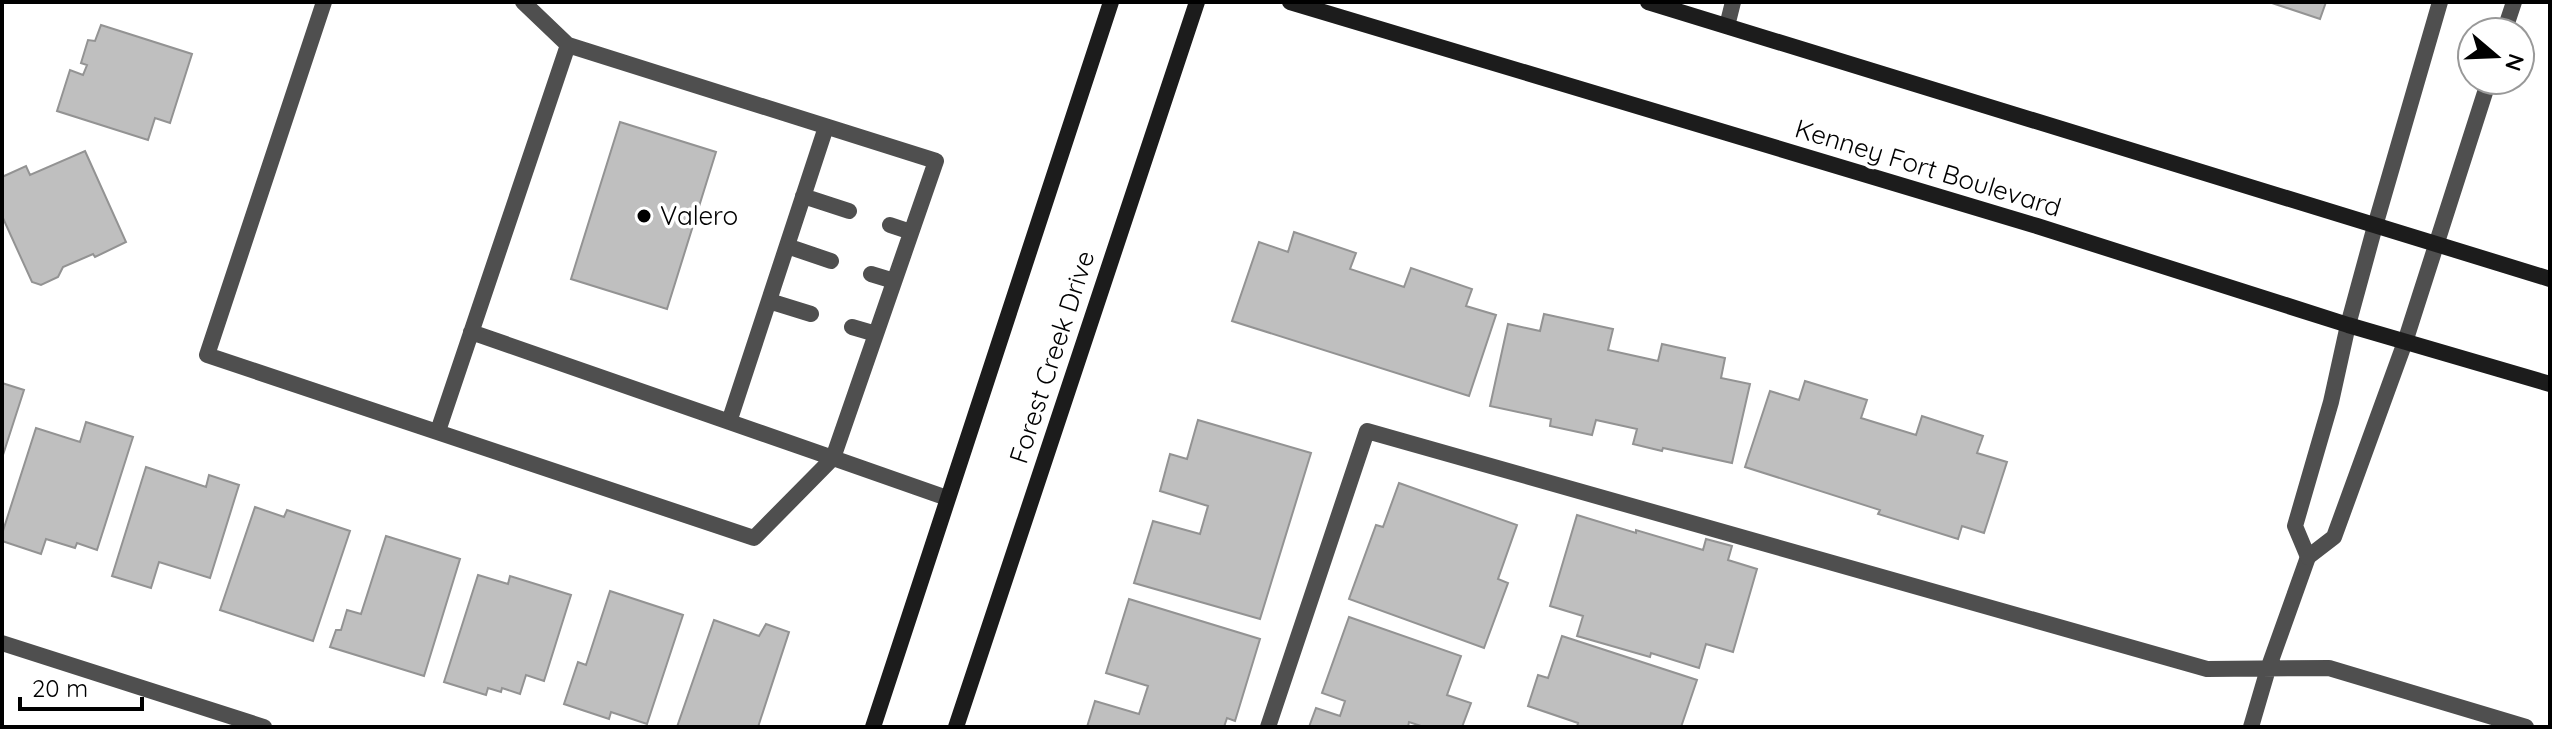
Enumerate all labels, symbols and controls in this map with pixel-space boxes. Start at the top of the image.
north arrow [2456,16,2536,96]
text: N [2499,50,2531,75]
street label: Kenney Fort Boulevard [1791,111,2065,224]
place label: Valero [660,199,738,232]
marker: Valero [635,207,653,225]
street label: Forest Creek Drive [1002,246,1101,467]
scale bar [20,661,142,711]
text: 20 m [32,673,88,703]

